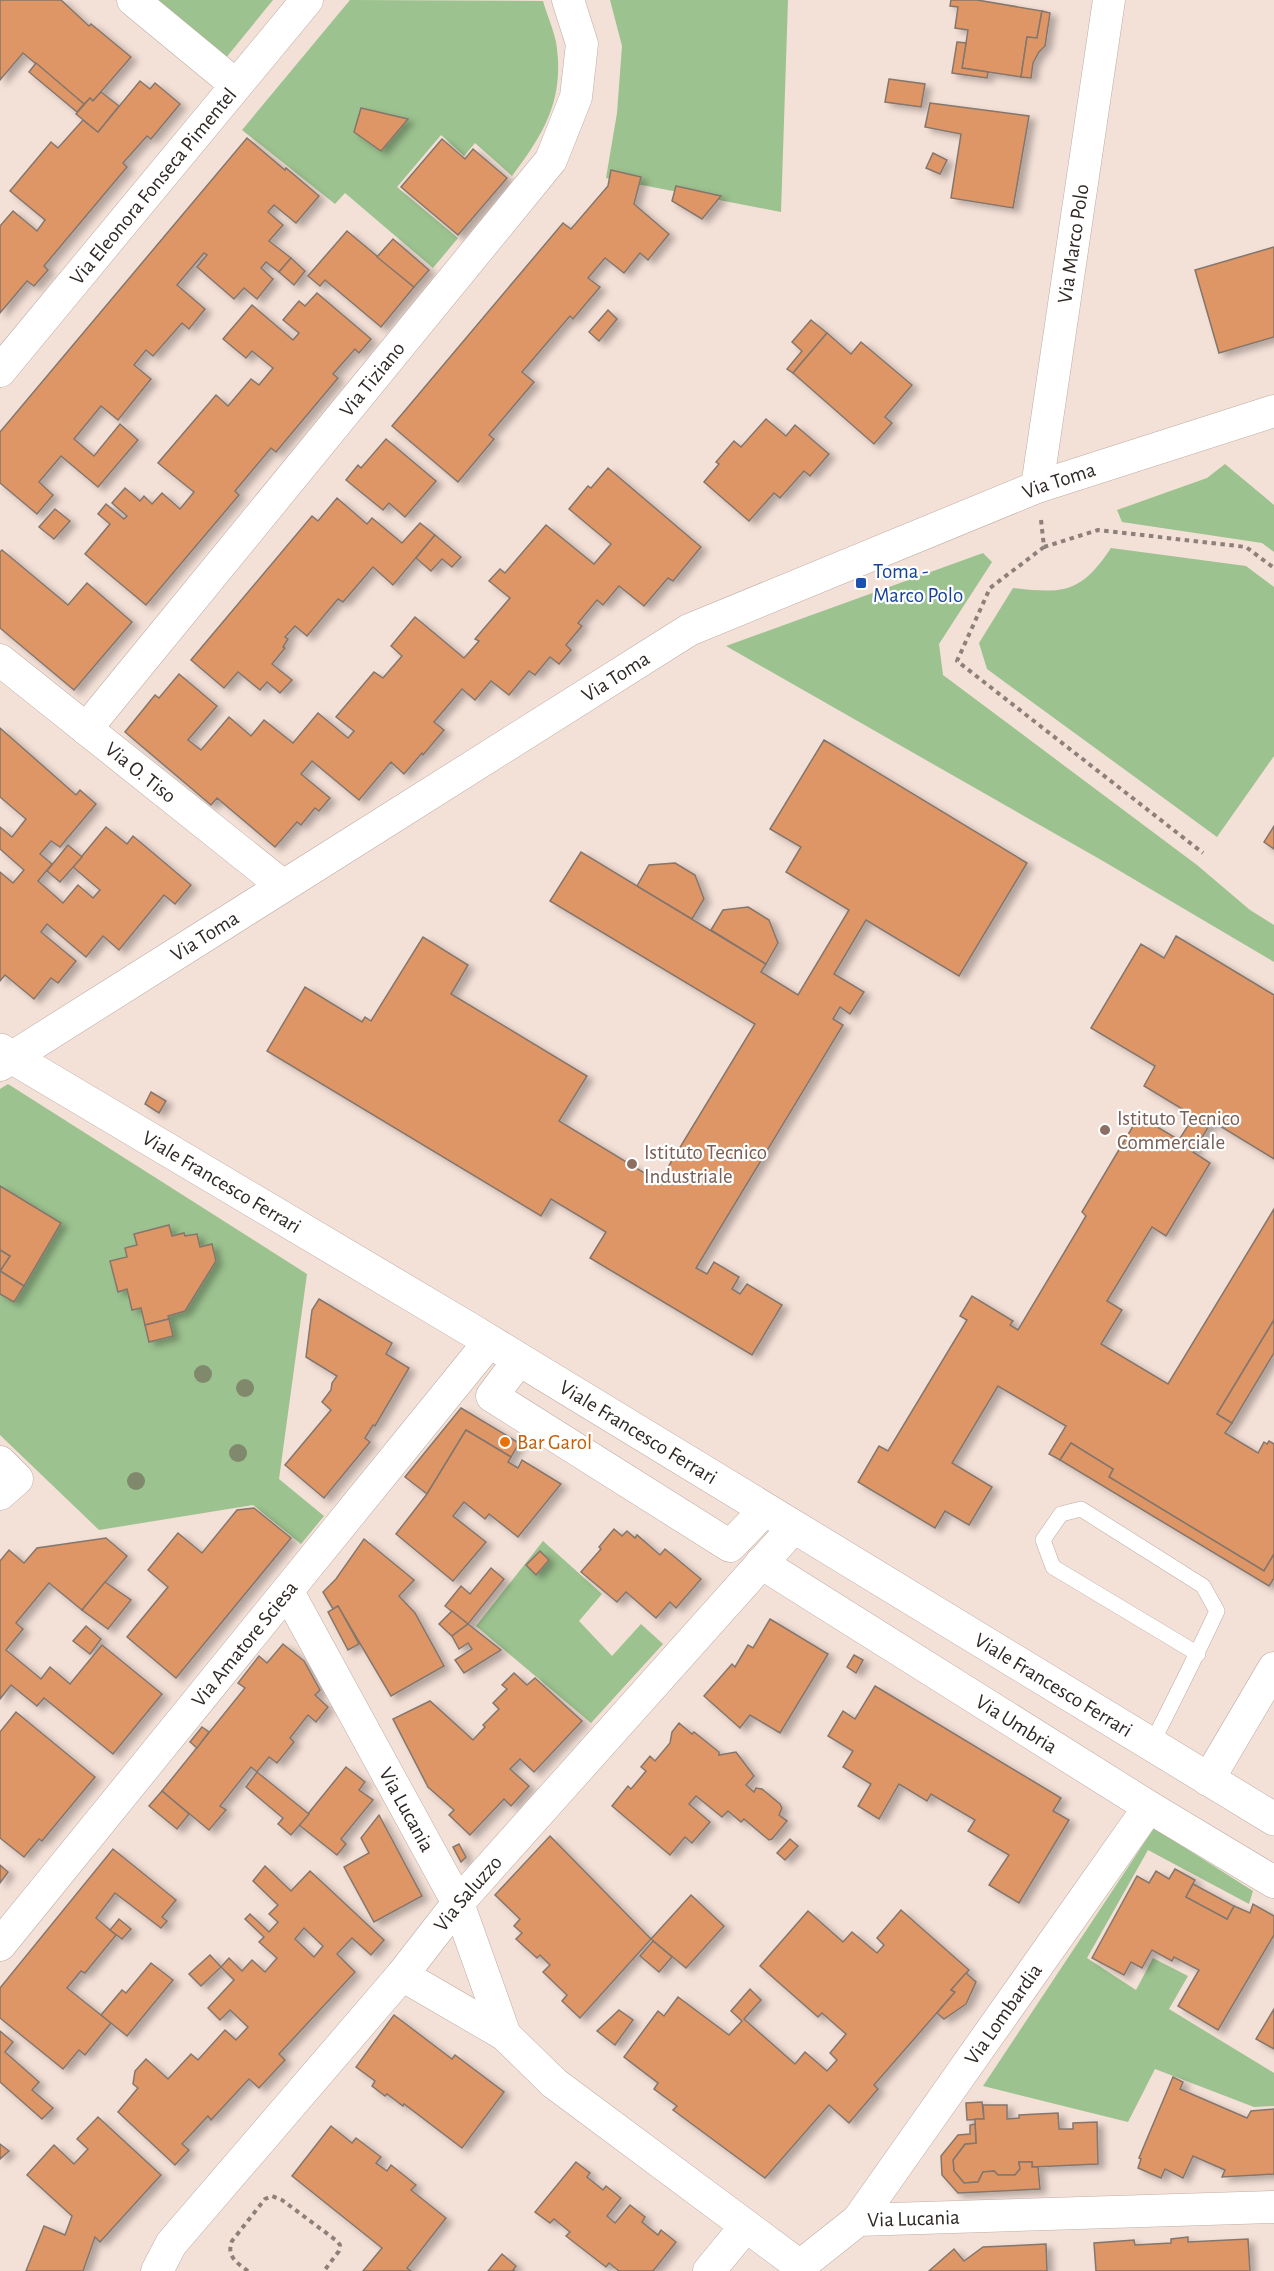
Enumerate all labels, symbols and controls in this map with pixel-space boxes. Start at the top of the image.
street label: Via Eleonora Fonseca Pimentel [66,84,241,289]
street label: Via Marco Polo [1054,183,1093,305]
street label: Via Tiziano [336,338,409,421]
street label: Via Toma [1019,459,1099,503]
place label: Toma - Marco Polo [873,561,963,606]
marker: Toma - Marco Polo [854,576,868,590]
street label: Via Toma [578,648,654,706]
street label: Via O. Tiso [101,738,180,807]
street label: Via Toma [167,907,243,965]
place label: Istituto Tecnico Commerciale [1117,1108,1240,1153]
marker: Istituto Tecnico Commerciale [1098,1123,1112,1137]
street label: Viale Francesco Ferrari [139,1127,304,1237]
place label: Istituto Tecnico Industriale [644,1142,767,1187]
marker: Istituto Tecnico Industriale [625,1157,639,1171]
street label: Viale Francesco Ferrari [556,1376,721,1488]
place label: Bar Garol [517,1432,592,1453]
marker: Bar Garol [498,1435,512,1449]
street label: Via Amatore Sciesa [188,1577,302,1711]
street label: Viale Francesco Ferrari [971,1629,1136,1741]
street label: Via Umbria [972,1691,1061,1758]
street label: Via Lucania [375,1764,438,1856]
street label: Via Saluzzo [430,1852,506,1935]
street label: Via Lombardia [961,1960,1046,2069]
street label: Via Lucania [867,2207,960,2231]

